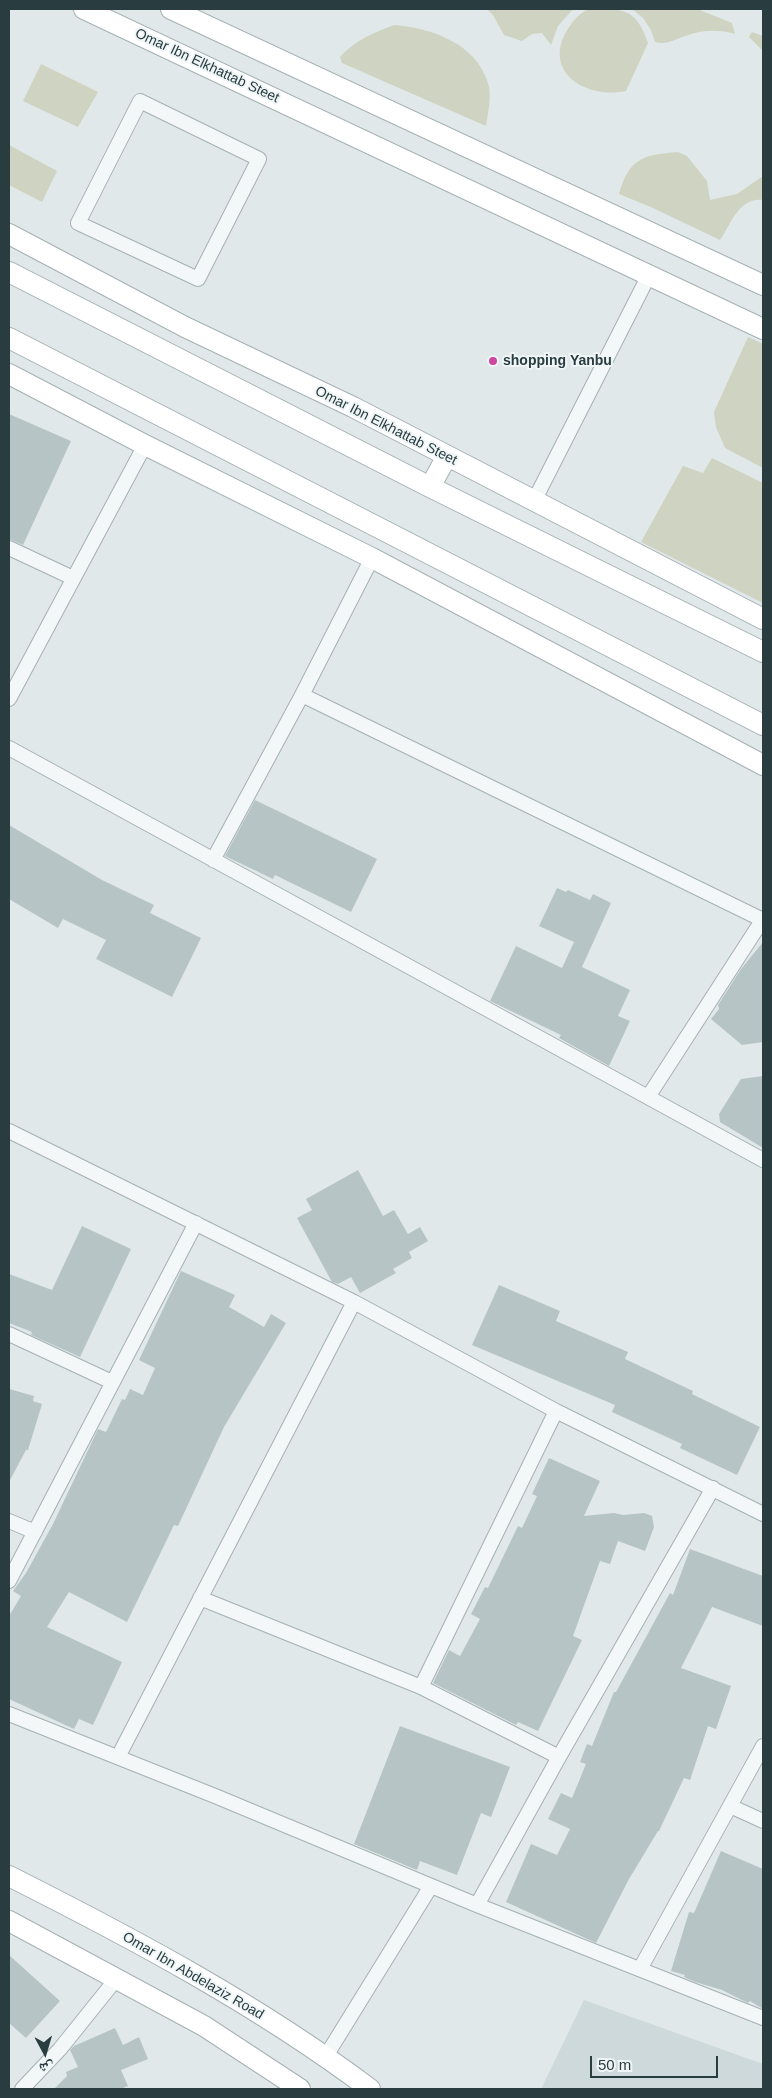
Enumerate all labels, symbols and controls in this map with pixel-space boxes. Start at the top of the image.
street label: Omar Ibn Elkhattab Steet [132,25,282,107]
place label: shopping Yanbu [503,353,612,369]
marker: shopping Yanbu [487,355,499,367]
street label: Omar Ibn Elkhattab Steet [312,383,460,469]
street label: Omar Ibn Abdelaziz Road [119,1929,267,2023]
north arrow [20,2028,70,2078]
scale bar [592,2046,720,2078]
text: 50 m [598,2056,631,2073]
text: ش [38,2059,55,2077]

